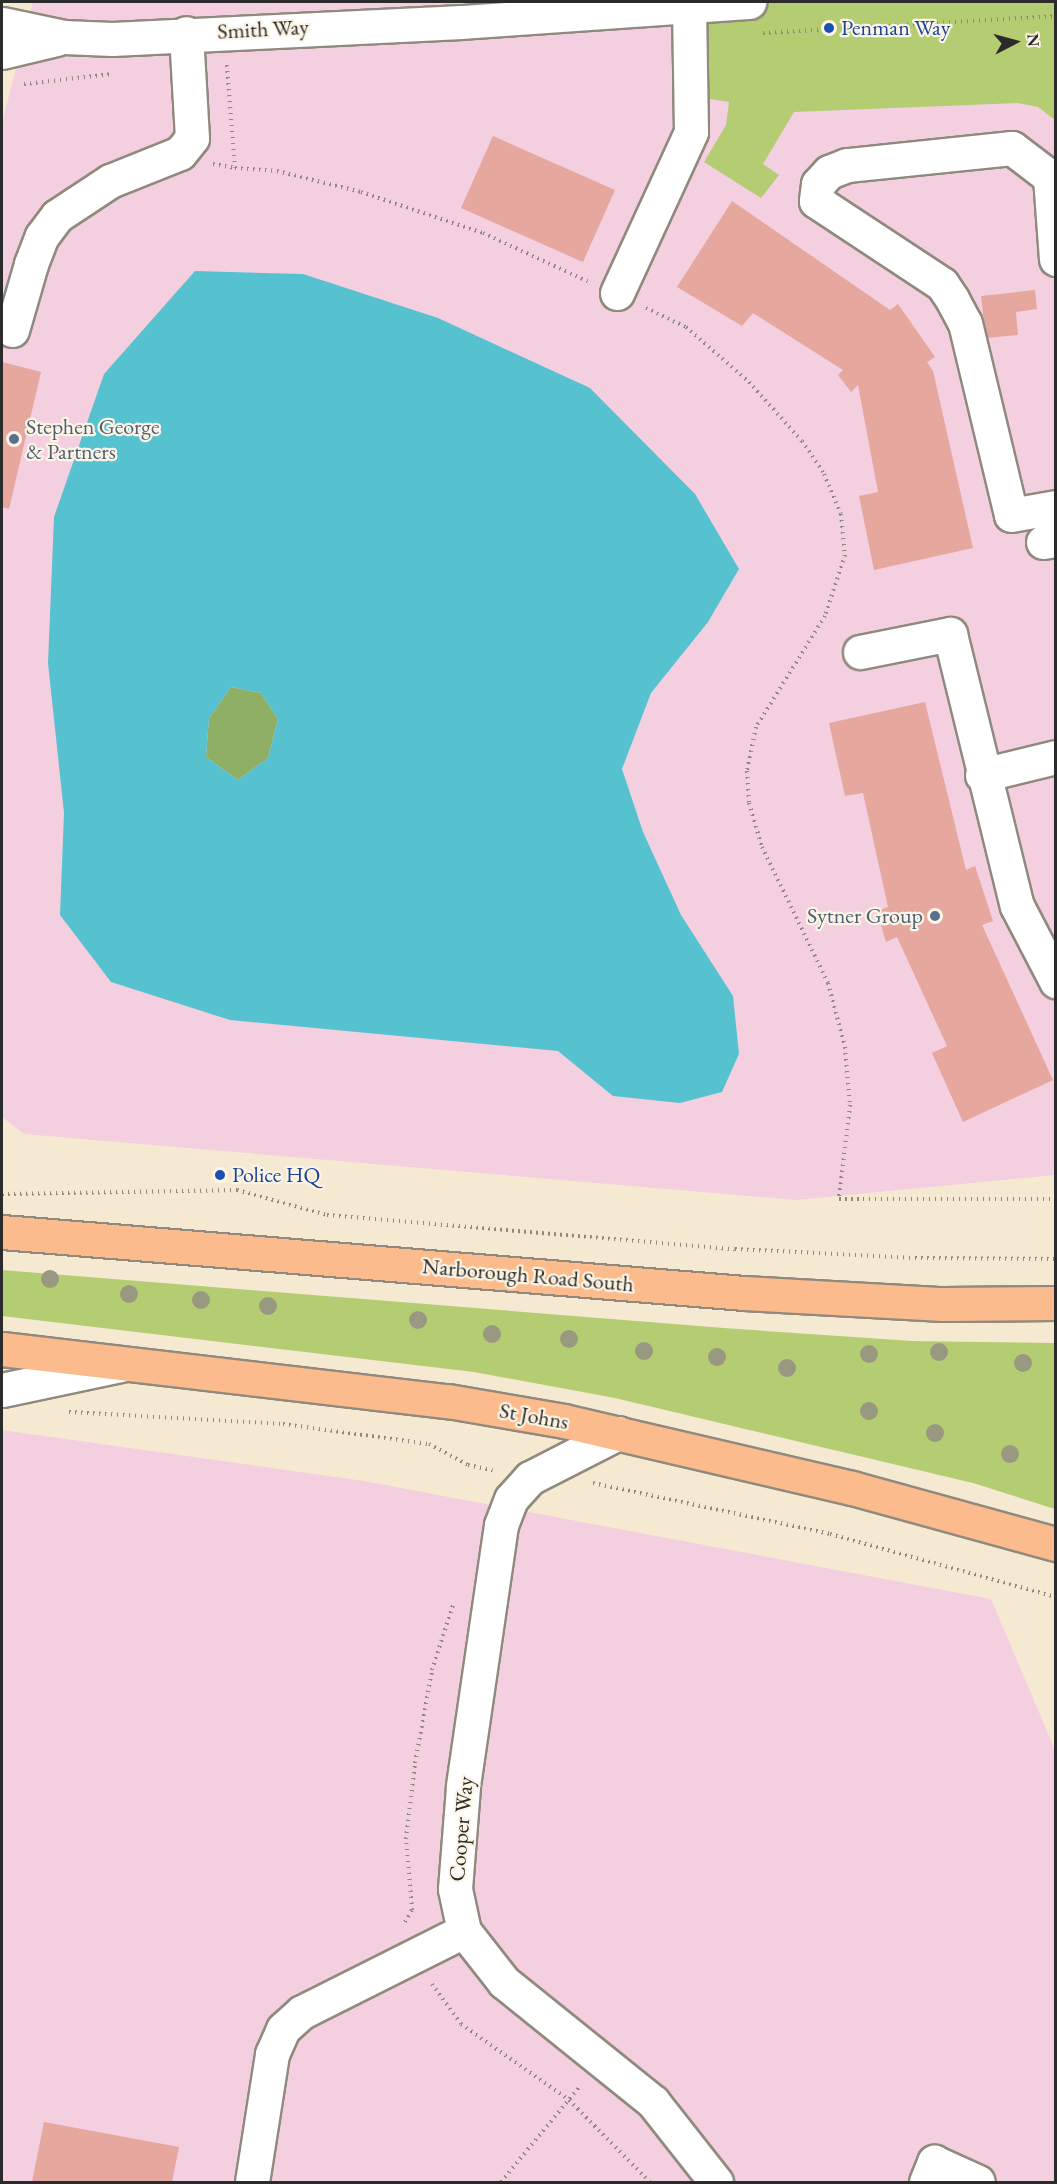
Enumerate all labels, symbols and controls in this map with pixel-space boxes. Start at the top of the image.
north arrow [985,12,1045,72]
street label: Smith Way [217,13,309,45]
place label: Penman Way [841,15,950,41]
marker: Penman Way [822,21,836,35]
text: N [1022,33,1045,48]
place label: Stephen George & Partners [26,413,160,464]
marker: Stephen George & Partners [7,432,21,446]
place label: Sytner Group [807,903,923,929]
marker: Sytner Group [928,909,942,923]
place label: Police HQ [232,1162,320,1188]
marker: Police HQ [213,1168,227,1182]
street label: Narborough Road South [421,1253,635,1297]
street label: St Johns [497,1397,571,1435]
street label: Cooper Way [443,1775,479,1883]

